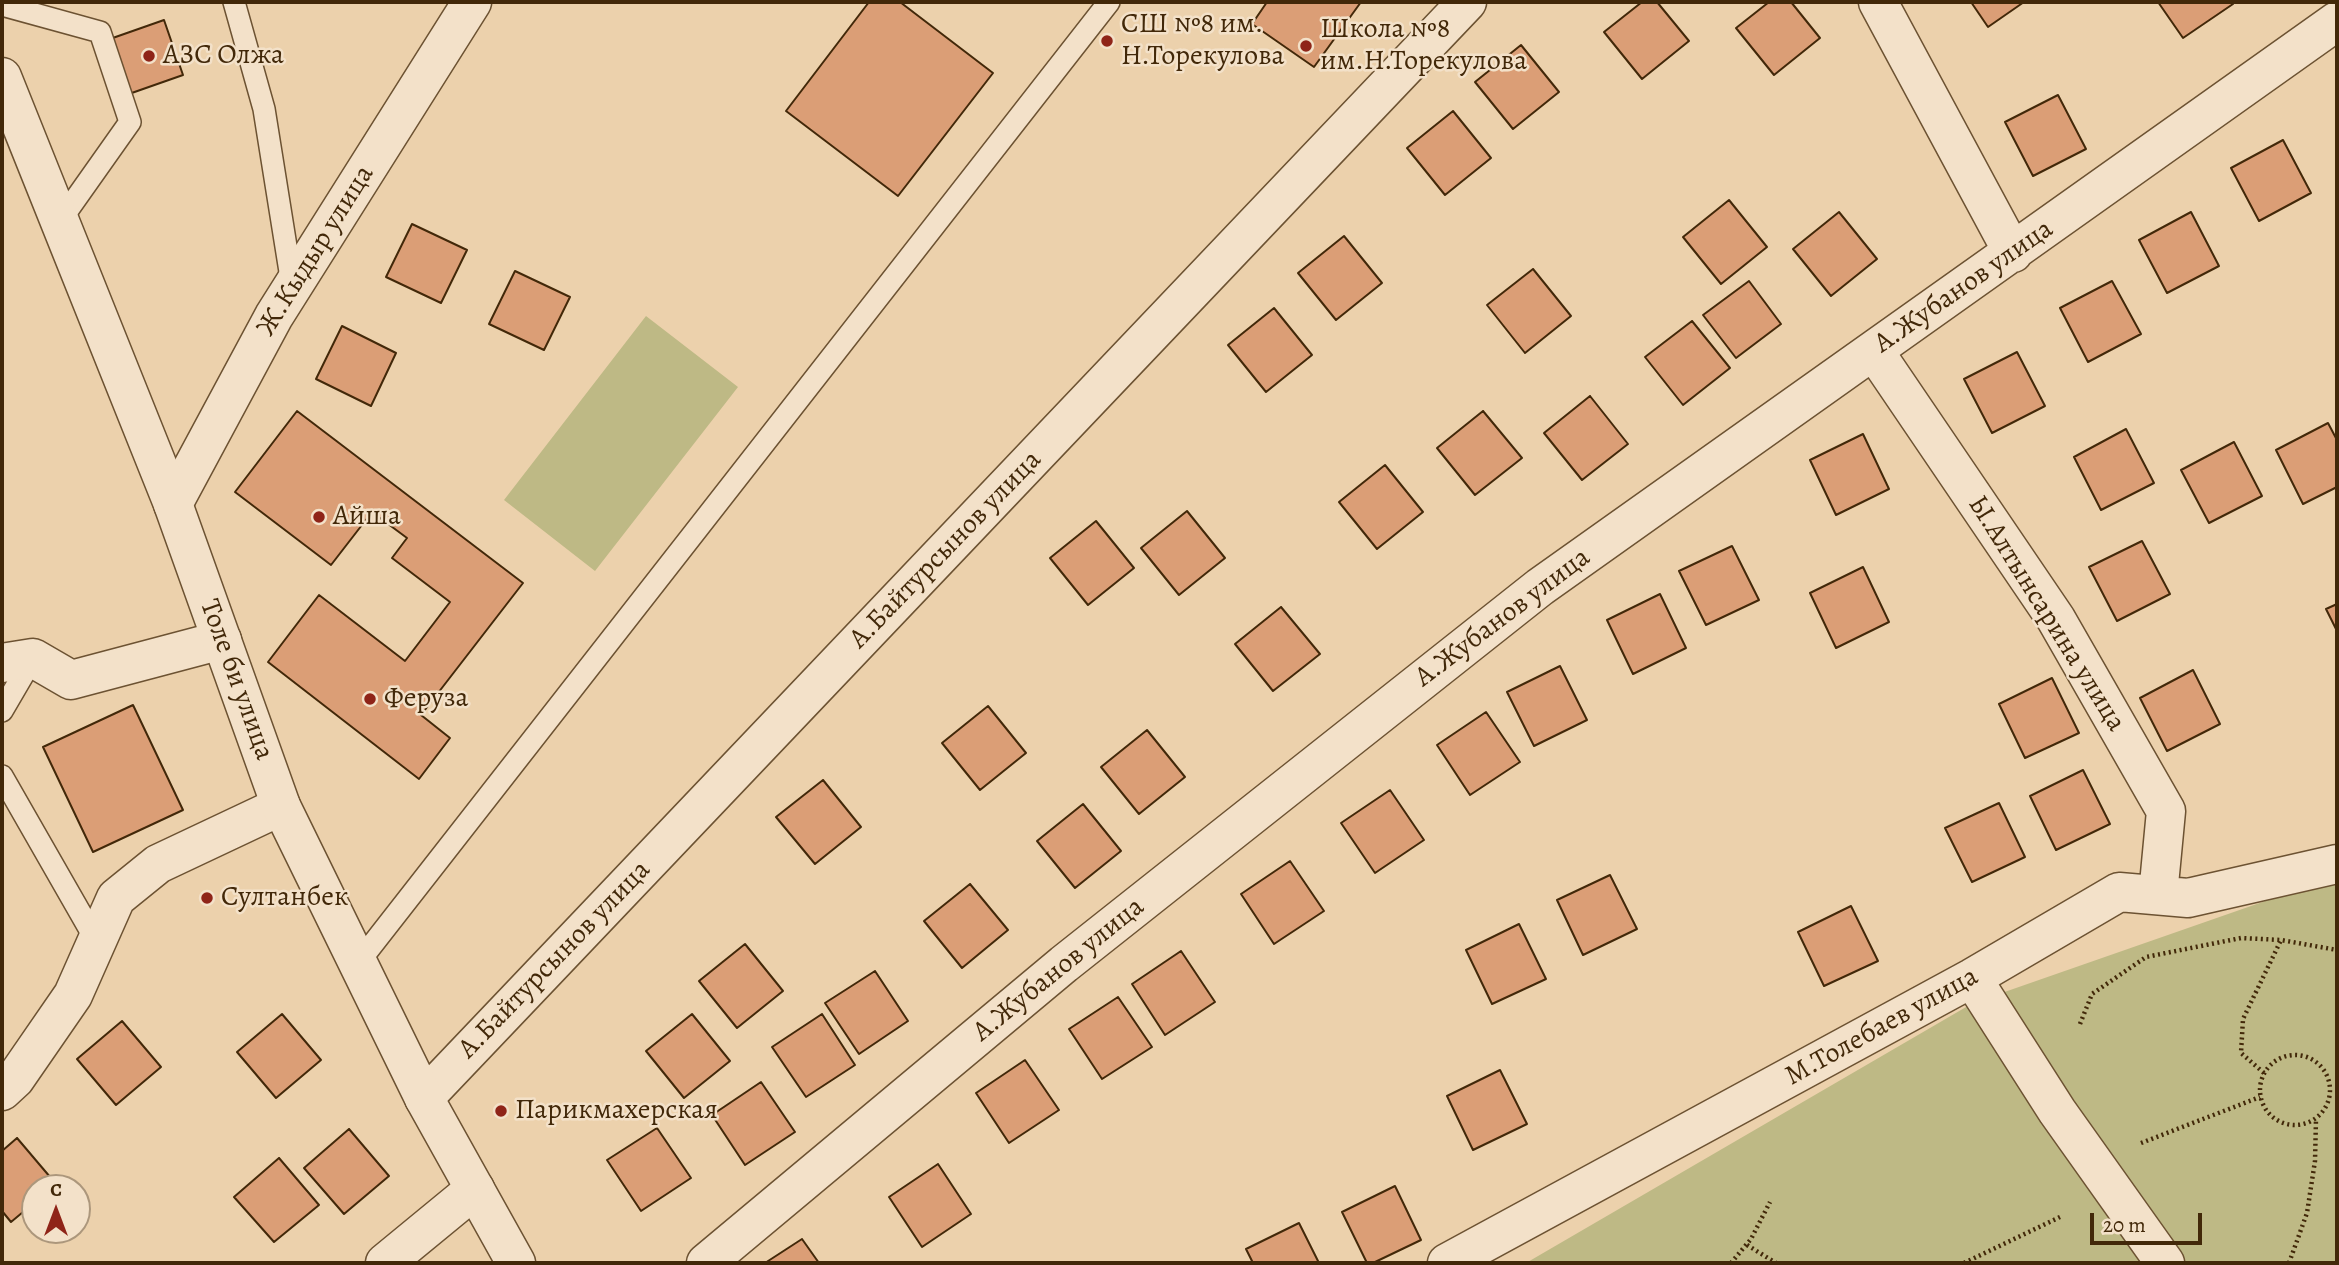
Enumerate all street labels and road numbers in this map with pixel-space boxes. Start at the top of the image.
street label: Ж.Кыдыр улица [250,159,382,343]
street label: А.Жубанов улица [1868,213,2060,361]
street label: А.Байтурсынов улица [843,444,1049,656]
street label: Ы.Алтынсарина улица [1960,490,2132,738]
street label: А.Жубанов улица [1409,541,1597,695]
street label: Толе би улица [191,595,281,765]
street label: А.Байтурсынов улица [452,854,658,1066]
street label: А.Жубанов улица [967,891,1151,1049]
street label: М.Толебаев улица [1780,960,1984,1094]

